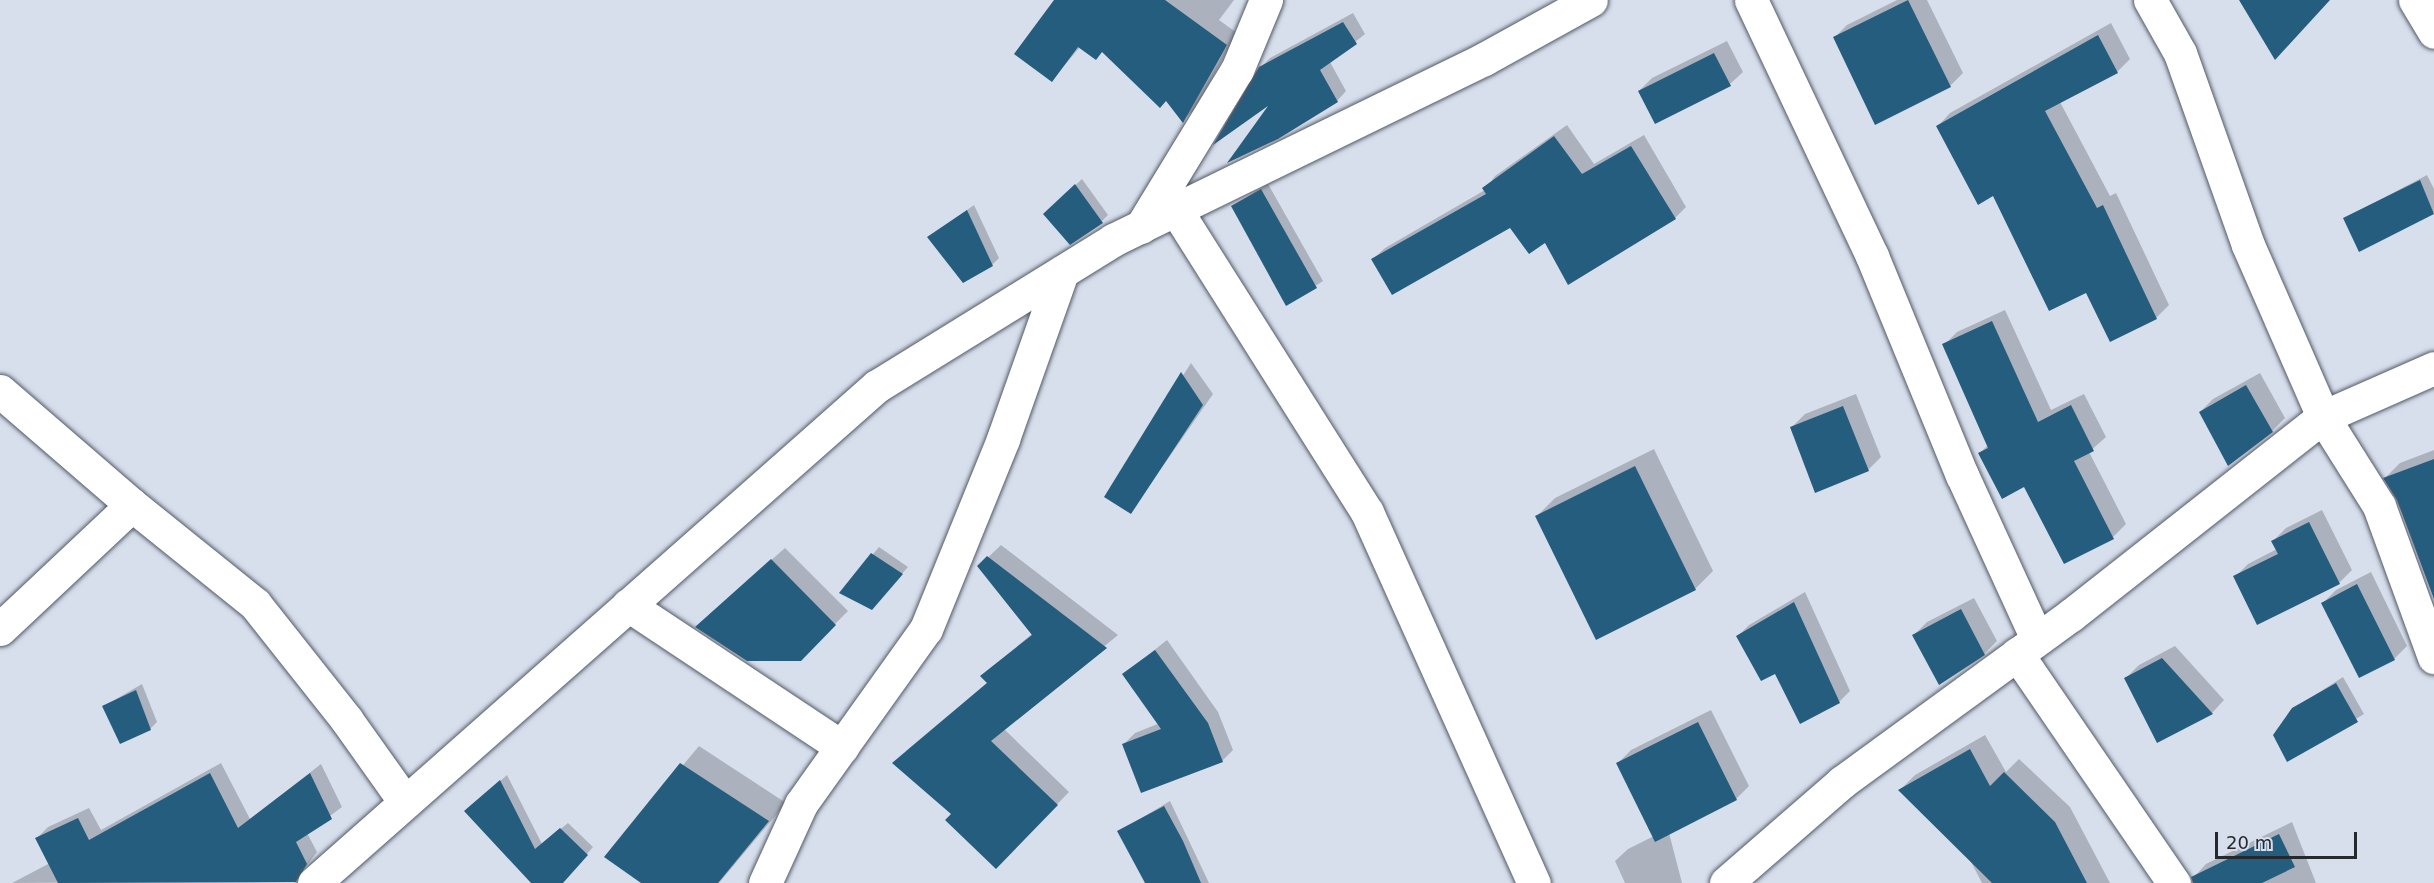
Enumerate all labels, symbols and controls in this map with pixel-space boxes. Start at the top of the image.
scale bar [2218,820,2360,858]
text: 20 m [2226,832,2272,853]

